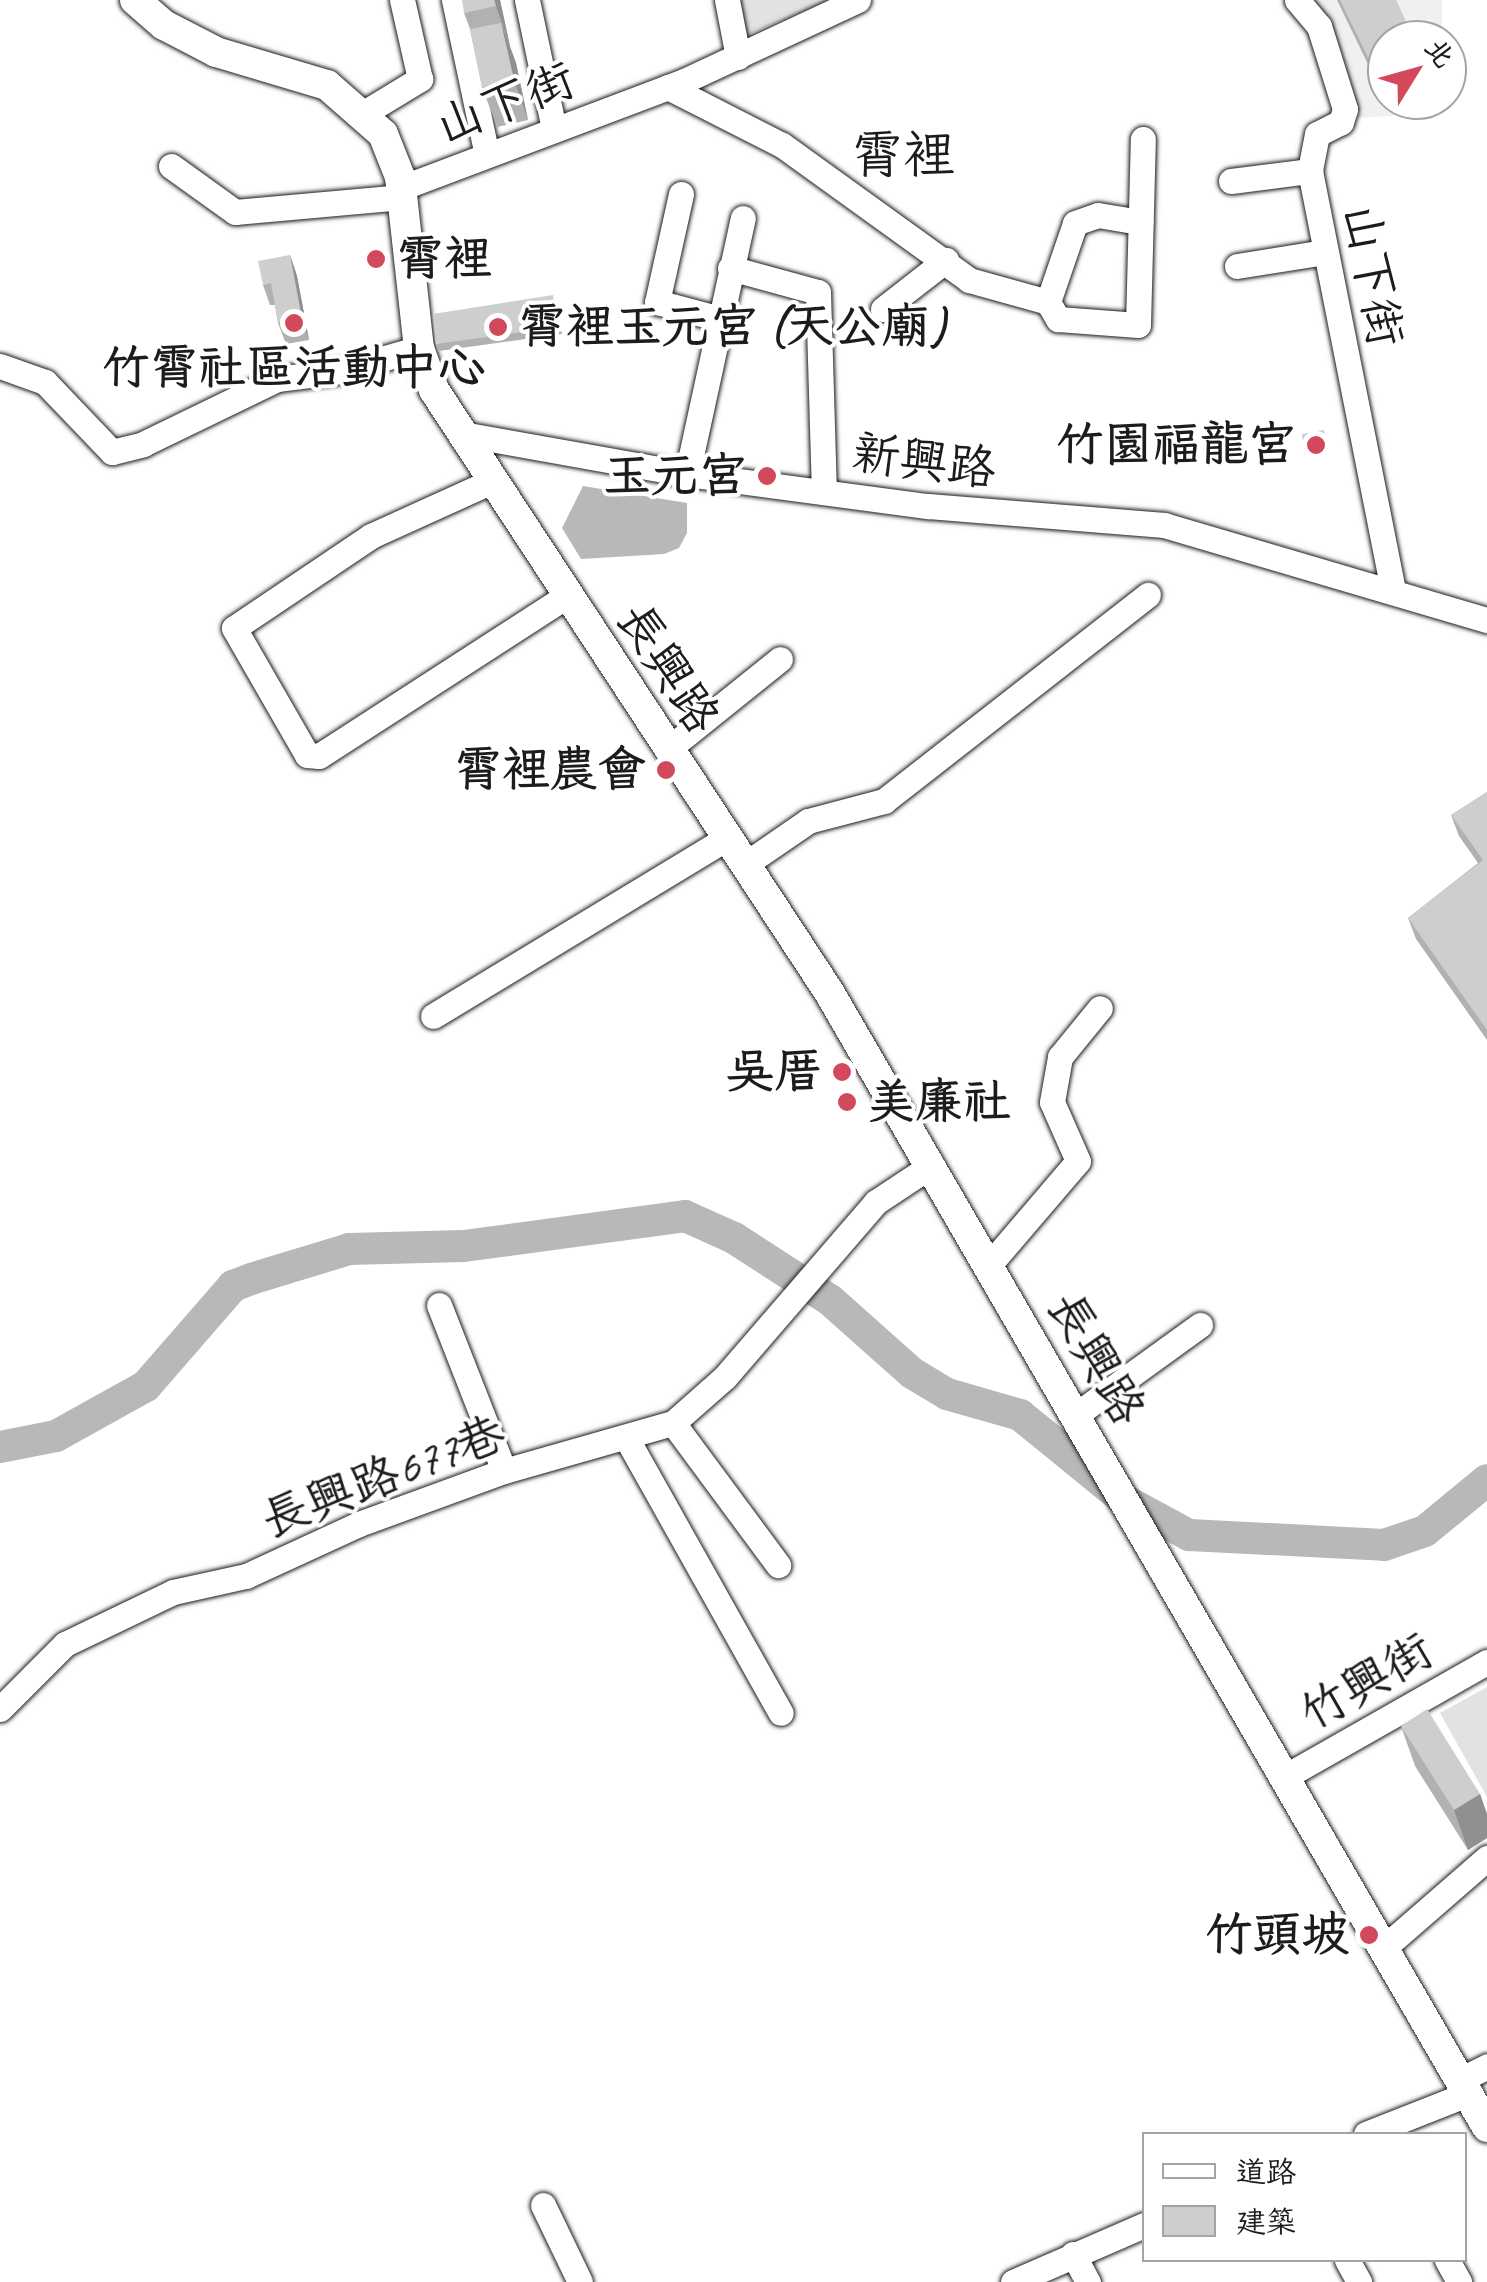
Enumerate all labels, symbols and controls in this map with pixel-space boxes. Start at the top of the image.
north arrow [1367,20,1467,120]
text: 北 [1417,31,1462,75]
street label: 山下街 [427,50,583,156]
district label: 霄裡 [851,125,955,187]
street label: 山下街 [1331,199,1415,351]
place label: 霄裡 [396,230,492,288]
marker: 霄裡 [365,248,387,270]
place label: 霄裡玉元宮 (天公廟) [518,298,945,356]
marker: 竹霄社區活動中心 [283,312,305,334]
marker: 霄裡玉元宮 (天公廟) [487,316,509,338]
place label: 竹霄社區活動中心 [102,339,486,397]
place label: 竹園福龍宮 [1056,416,1296,474]
street label: 新興路 [849,424,999,498]
marker: 竹園福龍宮 [1305,434,1327,456]
place label: 玉元宮 [603,447,747,505]
marker: 玉元宮 [756,465,778,487]
street label: 長興路 [605,592,731,744]
place label: 霄裡農會 [454,741,646,799]
marker: 霄裡農會 [655,759,677,781]
place label: 吳厝 [726,1043,822,1101]
marker: 吳厝 [831,1061,853,1083]
place label: 美廉社 [867,1073,1011,1131]
marker: 美廉社 [836,1091,858,1113]
street label: 長興路 [1035,1281,1157,1435]
street label: 長興路677巷 [253,1404,513,1550]
street label: 竹興街 [1289,1621,1443,1743]
place label: 竹頭坡 [1205,1906,1349,1964]
marker: 竹頭坡 [1358,1924,1380,1946]
legend [1142,2132,1467,2262]
text: 道路 [1236,2153,1296,2191]
text: 建築 [1236,2203,1296,2241]

